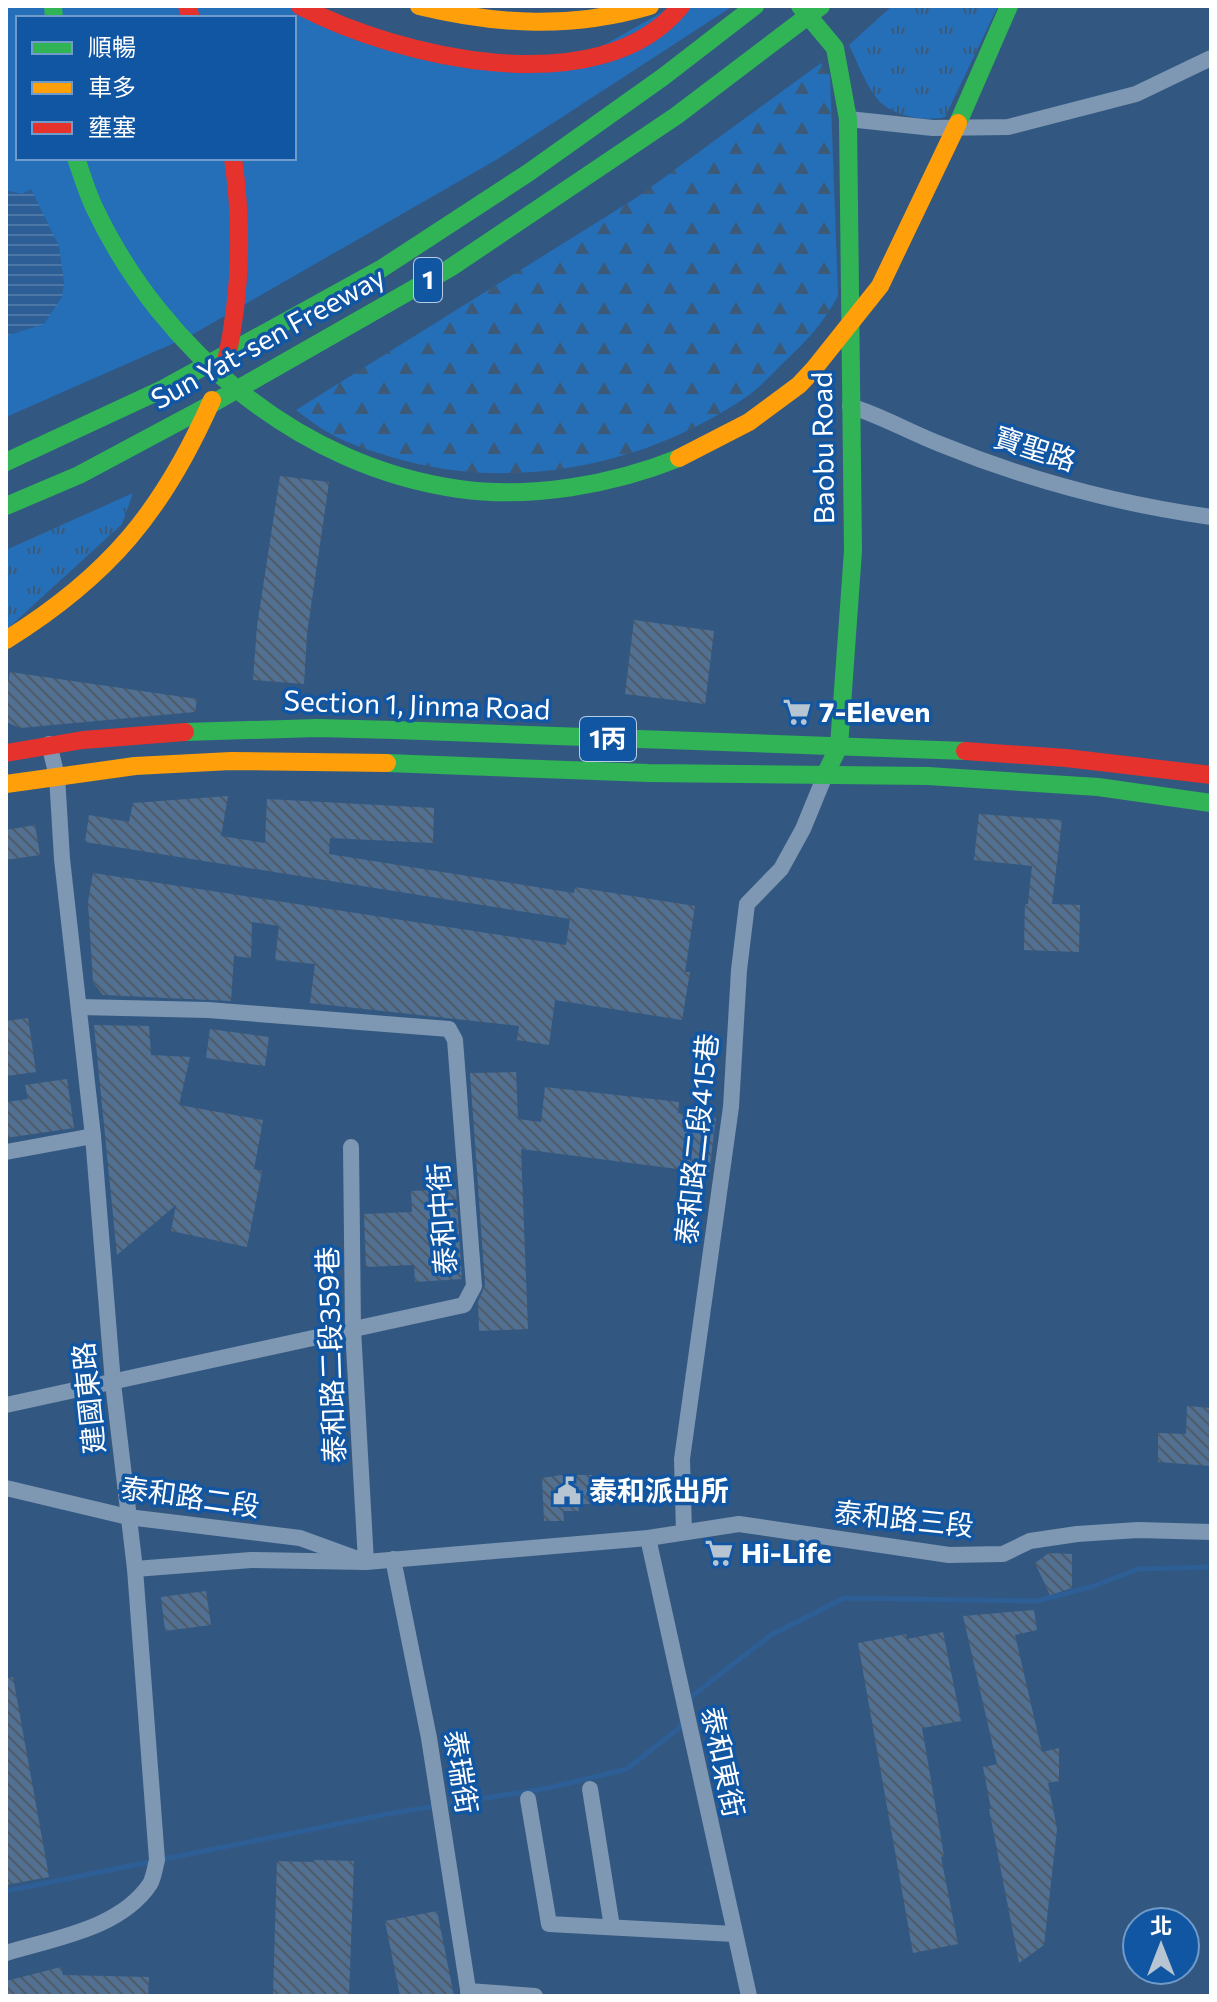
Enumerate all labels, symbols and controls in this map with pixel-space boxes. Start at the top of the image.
legend [16,16,296,160]
text: 順暢 [88,32,136,61]
text: 車多 [88,72,136,101]
text: 壅塞 [88,112,136,141]
road number: 1 [414,258,442,302]
street label: Sun Yat-sen Freeway [145,259,390,416]
street label: Baobu Road [804,372,840,525]
street label: 寶聖路 [990,419,1081,477]
street label: Section 1, Jinma Road [283,682,551,726]
place label: 7-Eleven [819,694,930,728]
supermarket icon: 7-Eleven [782,697,812,727]
road number: 1丙 [580,717,636,761]
street label: 泰和路二段415巷 [668,1032,724,1246]
street label: 泰和中街 [420,1162,462,1276]
street label: 泰和路二段359巷 [309,1246,351,1464]
street label: 建國東路 [65,1341,111,1456]
street label: 泰和路二段 [118,1469,262,1523]
place label: 泰和派出所 [589,1473,729,1507]
public building icon: 泰和派出所 [552,1476,582,1506]
street label: 泰和路三段 [833,1494,976,1542]
place label: Hi-Life [741,1535,832,1569]
supermarket icon: Hi-Life [704,1538,734,1568]
street label: 泰和東街 [696,1703,752,1820]
street label: 泰瑞街 [439,1728,485,1816]
north arrow [1121,1906,1201,1986]
text: 北 [1150,1912,1172,1939]

